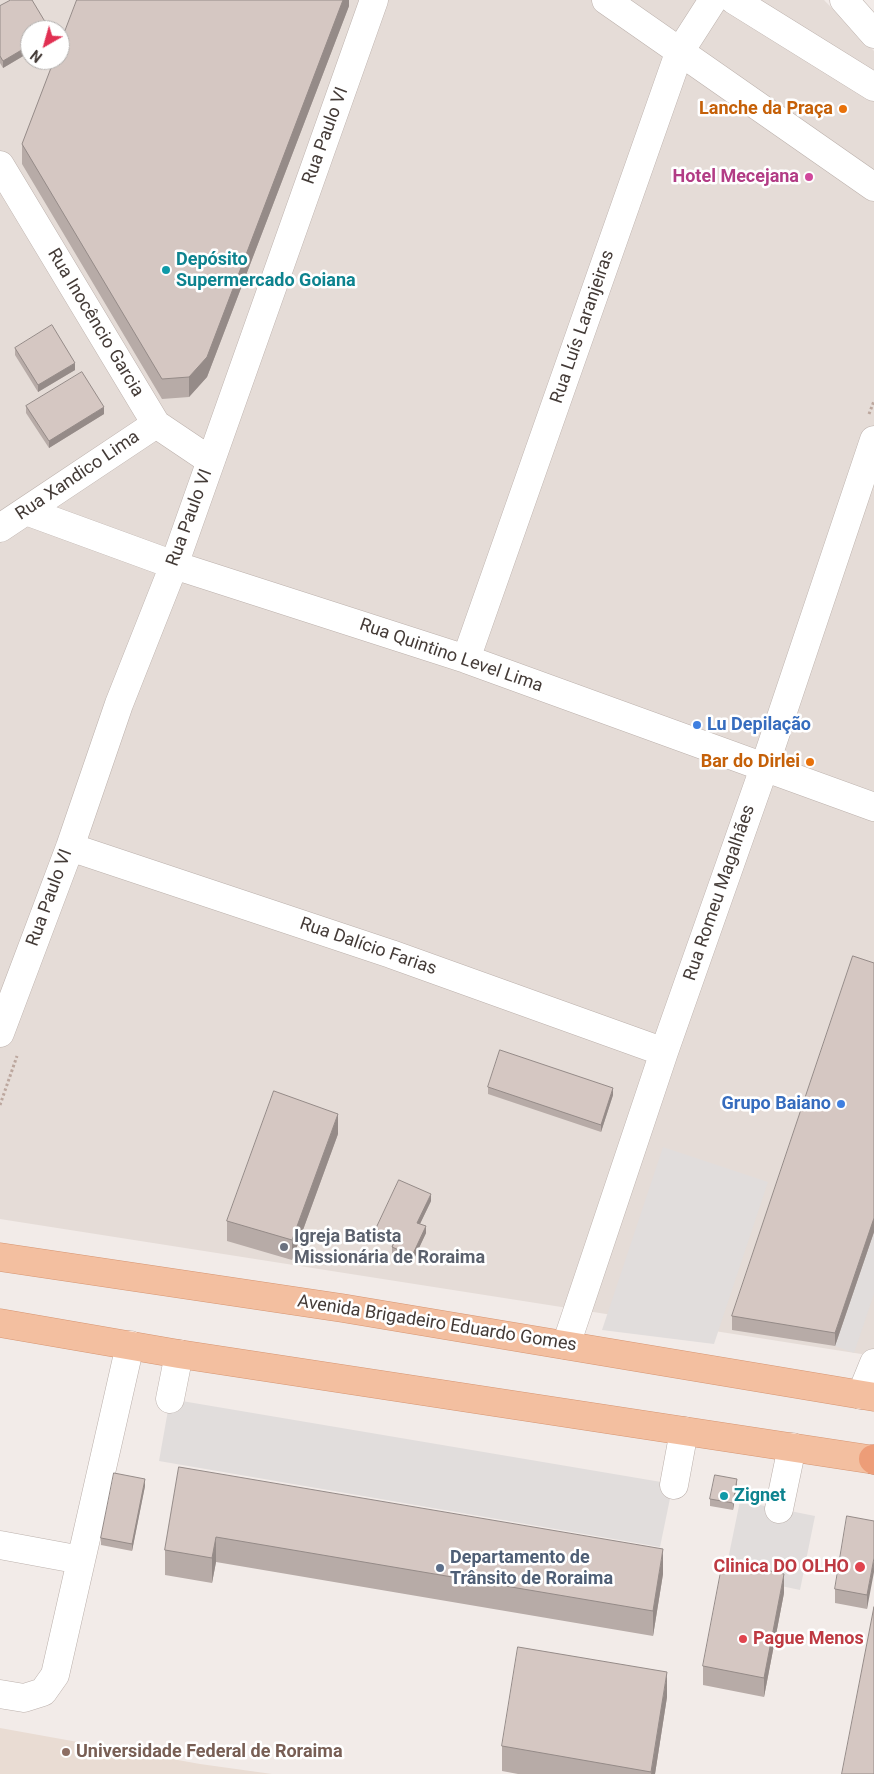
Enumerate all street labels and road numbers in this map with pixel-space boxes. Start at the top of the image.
street label: Rua Paulo VI [298,85,354,187]
street label: Rua Inocêncio Garcia [42,245,148,401]
street label: Rua Luís Laranjeiras [547,247,619,407]
street label: Rua Xandico Lima [12,427,144,525]
street label: Rua Paulo VI [162,467,218,569]
street label: Rua Quintino Level Lima [356,614,546,698]
street label: Rua Romeu Magalhães [680,802,760,984]
street label: Rua Paulo VI [22,847,78,949]
street label: Rua Dalício Farias [297,913,439,981]
street label: Avenida Brigadeiro Eduardo Gomes [296,1291,578,1357]

